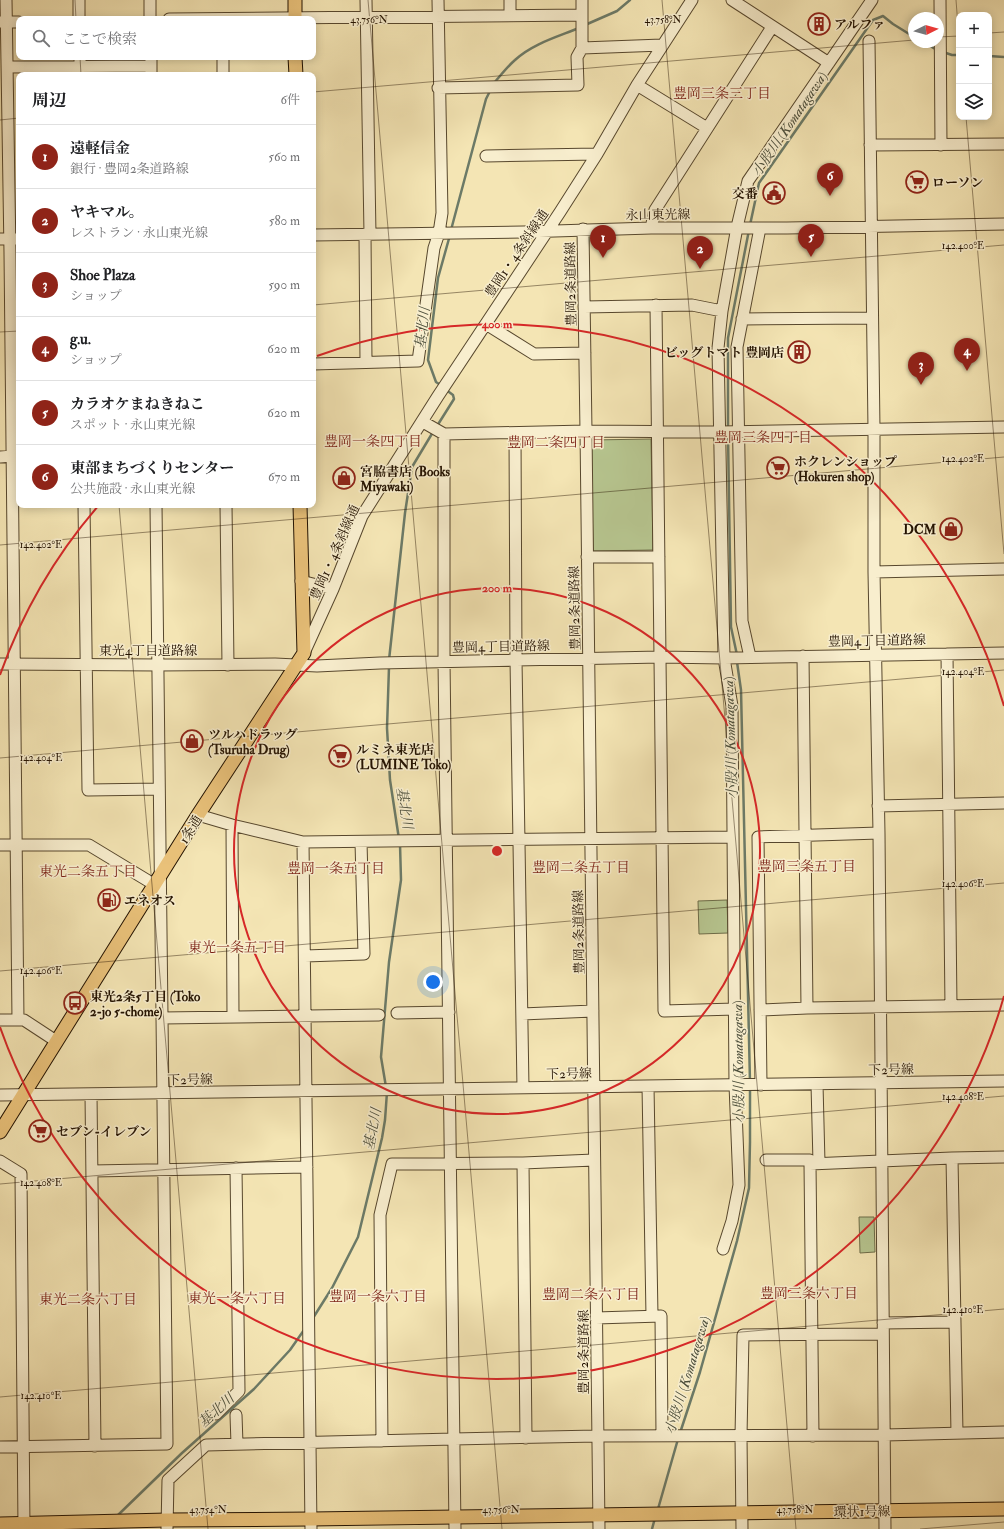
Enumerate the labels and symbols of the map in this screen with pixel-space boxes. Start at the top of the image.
building icon: アルファ [806,11,832,37]
north arrow [908,12,944,48]
text: 43.756°N [350,14,388,26]
text: 43.758°N [645,14,682,26]
place label: アルファ [834,17,885,33]
water label: 小股川 (Komatagawa) [748,69,831,180]
district label: 豊岡三条三丁目 [673,85,771,102]
pin: 6 [817,163,843,196]
supermarket icon: ローソン [904,169,930,195]
place label: ローソン [932,175,983,191]
public building icon: 交番 [761,180,787,206]
place label: 交番 [732,186,758,202]
street label: 永山東光線 [625,206,691,224]
street label: 豊岡1・4条斜線通 [481,207,552,301]
pin: 5 [798,224,824,257]
pin: 1 [590,225,616,258]
pin: 2 [687,236,713,269]
text: 142.400°E [942,240,984,252]
street label: 豊岡2条道路線 [562,242,580,326]
water label: 基北川 [412,304,434,350]
text: 400 m [481,317,513,332]
pin: 4 [954,338,980,371]
building icon: ビッグトマト 豊岡店 [786,339,812,365]
place label: ビッグトマト 豊岡店 [665,345,784,361]
pin: 3 [908,352,934,385]
district label: 豊岡三条四丁目 [714,429,812,446]
district label: 豊岡一条四丁目 [324,433,422,450]
district label: 豊岡二条四丁目 [507,434,605,451]
text: 142.402°E [942,453,984,465]
place label: ホクレンショップ (Hokuren shop) [794,454,897,486]
supermarket icon: ホクレンショップ (Hokuren shop) [765,455,791,481]
place label: 宮脇書店 (Books Miyawaki) [359,464,451,496]
shop icon: 宮脇書店 (Books Miyawaki) [331,465,357,491]
street label: 豊岡1・4条斜線通 [307,502,363,603]
shop icon: DCM [938,516,964,542]
place label: DCM [903,522,936,538]
text: 142.402°E [20,539,62,551]
street label: 豊岡2条道路線 [566,566,584,650]
text: 200 m [482,581,513,596]
street label: 豊岡4丁目道路線 [828,632,926,650]
street label: 豊岡4丁目道路線 [452,638,550,656]
street label: 東光4丁目道路線 [99,643,197,659]
text: 142.404°E [942,666,984,678]
water label: 小股川 (Komatagawa) [720,676,741,800]
place label: ツルハドラッグ (Tsuruha Drug) [208,727,298,759]
shop icon: ツルハドラッグ (Tsuruha Drug) [179,728,205,754]
place label: ルミネ東光店 (LUMINE Toko) [356,742,451,773]
supermarket icon: ルミネ東光店 (LUMINE Toko) [327,743,353,769]
text: 142.404°E [20,752,62,764]
water label: 基北川 [393,786,416,832]
street label: 1条通 [176,812,206,847]
centre of rings [490,844,504,858]
district label: 豊岡三条五丁目 [758,858,856,875]
district label: 豊岡二条五丁目 [532,859,630,876]
district label: 豊岡一条五丁目 [287,860,385,877]
district label: 東光二条五丁目 [39,863,137,880]
text: 142.406°E [942,878,984,890]
fuel station icon: エネオス [96,887,122,913]
street label: 豊岡2条道路線 [570,890,588,974]
place label: エネオス [124,893,176,909]
district label: 東光一条五丁目 [188,939,286,956]
text: 142.406°E [20,965,62,977]
your location [423,972,443,992]
place label: 東光2条5丁目 (Toko 2-jo 5-chome) [90,989,201,1020]
bus stop icon: 東光2条5丁目 (Toko 2-jo 5-chome) [62,990,88,1016]
water label: 小股川 (Komatagawa) [729,1001,748,1123]
street label: 下2号線 [868,1062,914,1078]
street label: 下2号線 [546,1066,592,1082]
street label: 下2号線 [167,1072,213,1088]
text: 142.408°E [942,1091,984,1103]
water label: 基北川 [360,1105,385,1151]
supermarket icon: セブン-イレブン [27,1118,53,1144]
place label: セブン-イレブン [56,1124,151,1140]
text: 142.408°E [20,1177,62,1189]
district label: 豊岡三条六丁目 [760,1285,858,1302]
district label: 豊岡二条六丁目 [542,1286,640,1303]
district label: 豊岡一条六丁目 [329,1288,427,1305]
district label: 東光一条六丁目 [188,1290,286,1307]
district label: 東光二条六丁目 [39,1291,137,1308]
text: 142.410°E [943,1304,983,1316]
street label: 豊岡2条道路線 [576,1310,592,1394]
water label: 小股川 (Komatagawa) [661,1314,714,1436]
water label: 基北川 [195,1389,239,1431]
text: 142.410°E [21,1390,61,1402]
text: 43.754°N [189,1504,227,1516]
text: 43.756°N [482,1504,520,1516]
text: 43.758°N [777,1504,814,1516]
street label: 環状1号線 [834,1504,890,1520]

